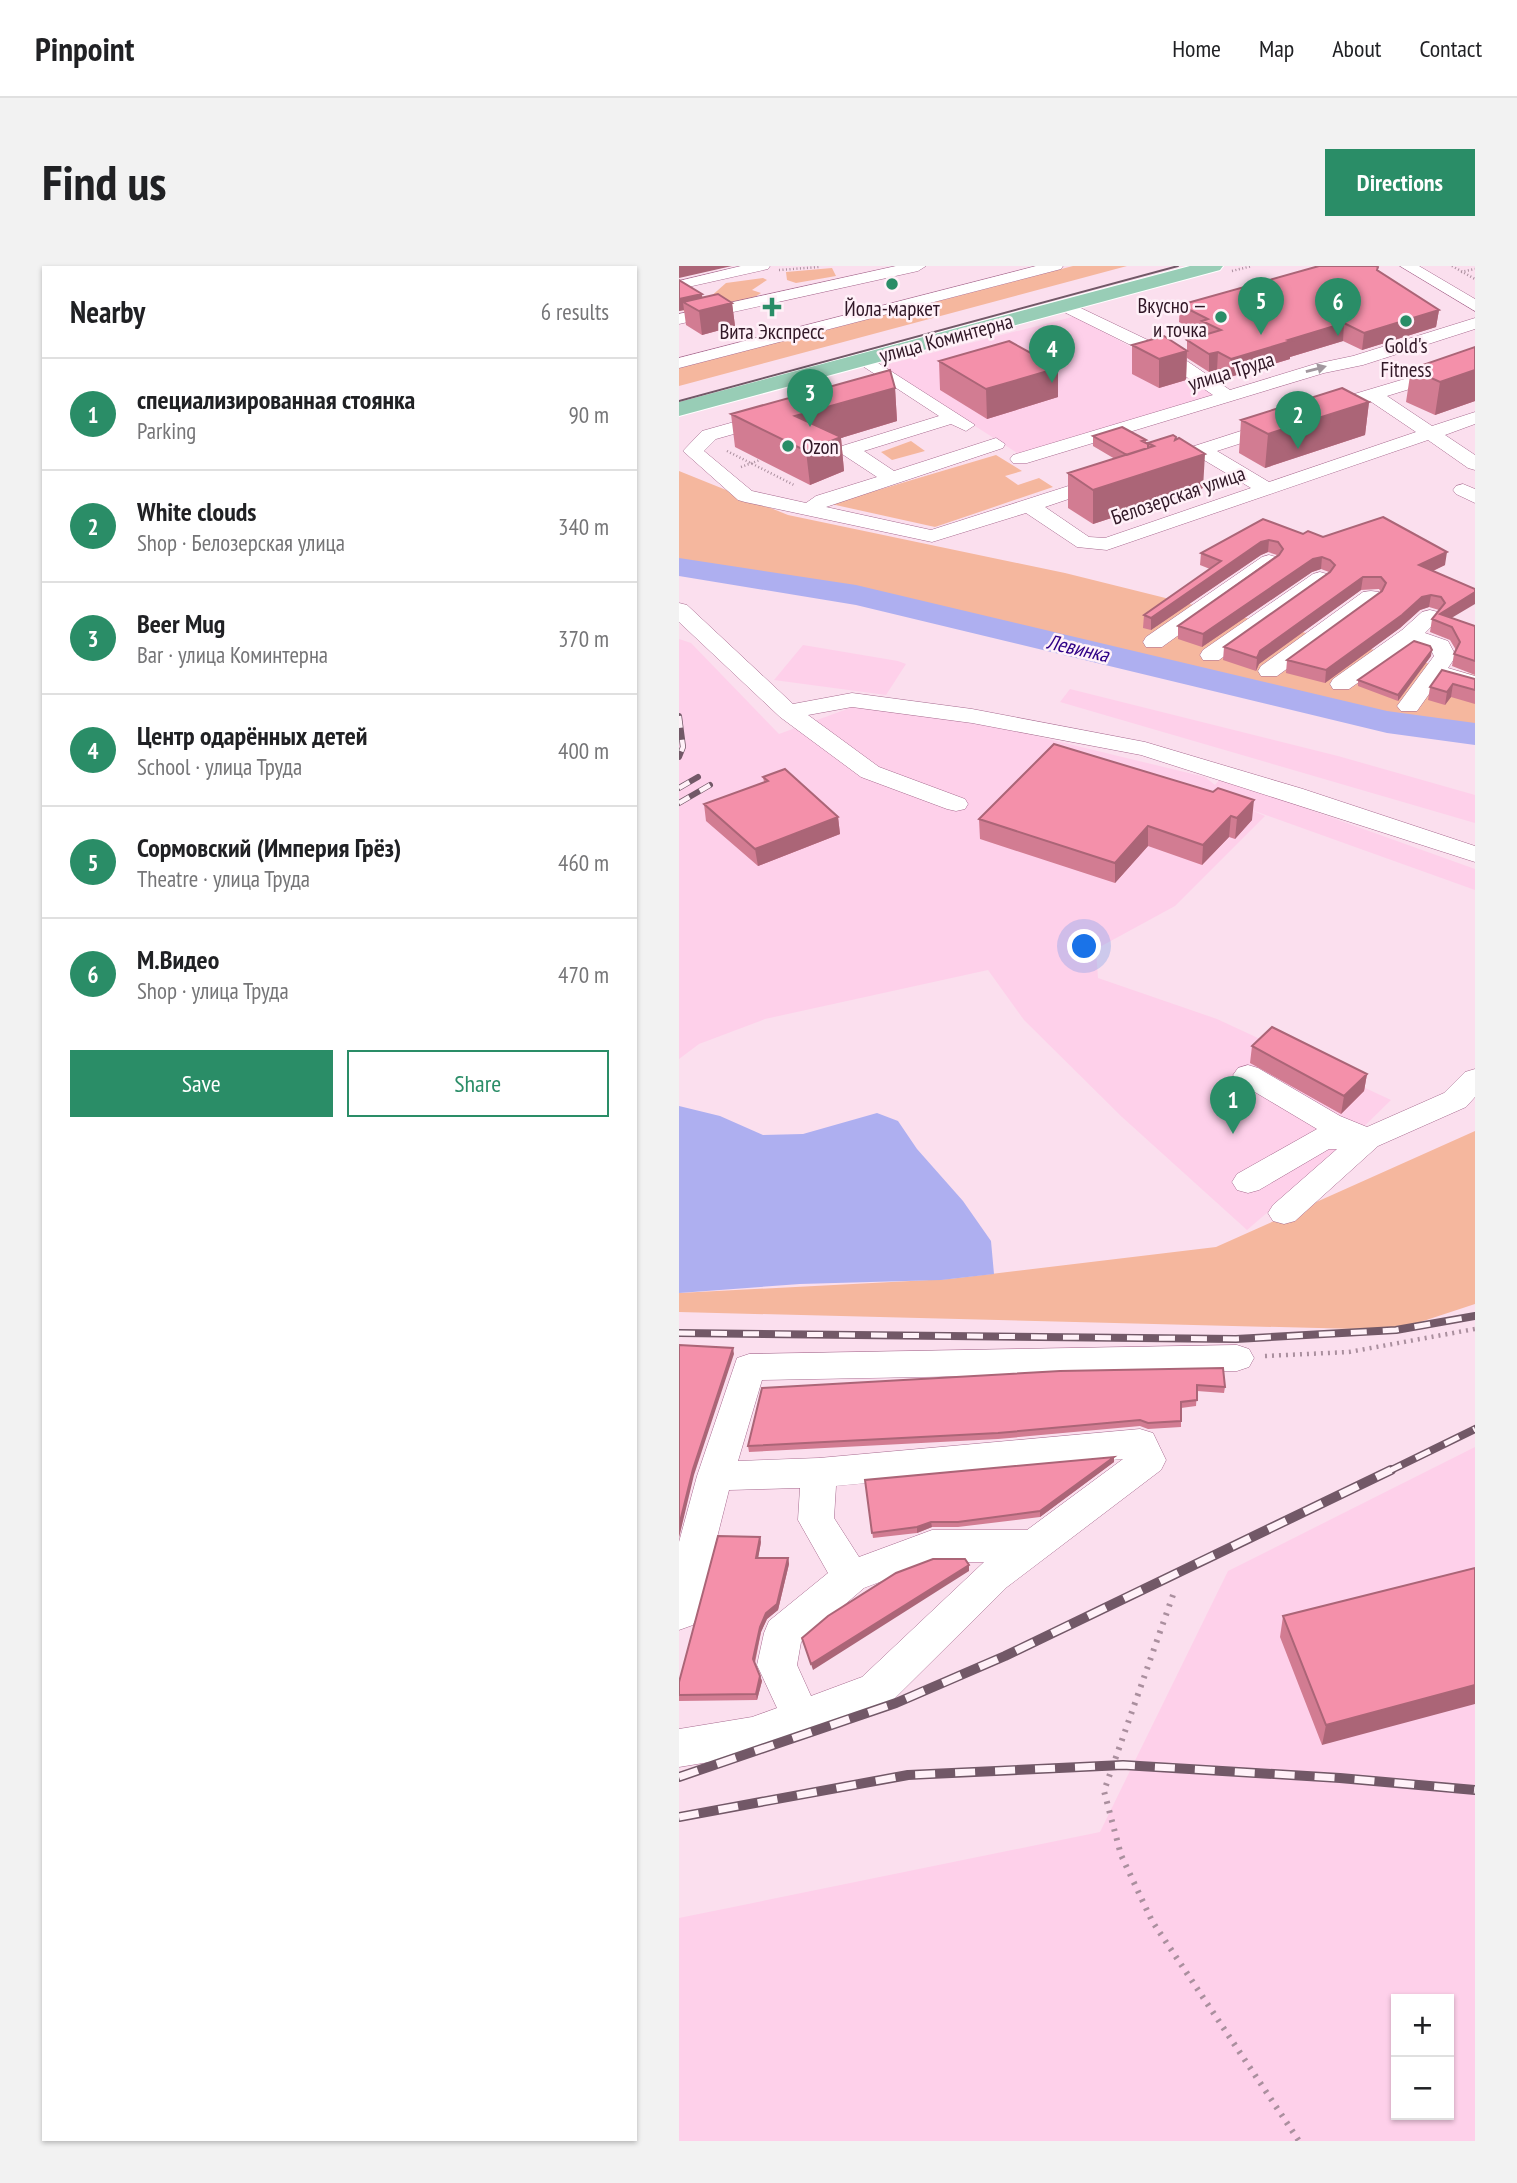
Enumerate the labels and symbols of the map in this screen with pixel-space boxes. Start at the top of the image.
marker: Йола-маркет [884,276,900,292]
pin: 5 [1238,277,1284,335]
pin: 6 [1315,278,1361,336]
place label: Вкусно — и точка [1137,292,1207,343]
place label: Йола-маркет [844,295,940,322]
marker: Вита Экспресс [764,299,780,315]
street label: улица Коминтерна [876,307,1016,369]
marker: Вкусно — и точка [1213,309,1229,325]
marker: Gold's Fitness [1398,313,1414,329]
place label: Вита Экспресс [719,318,825,345]
pin: 4 [1029,325,1075,383]
place label: Gold's Fitness [1380,332,1432,383]
street label: улица Труда [1185,345,1277,397]
one-way arrow [1306,364,1327,374]
pin: 3 [787,369,833,427]
pin: 2 [1275,391,1321,449]
place label: Ozon [802,433,839,460]
marker: Ozon [780,438,796,454]
street label: Белозерская улица [1107,459,1249,531]
water label: Левинка [1044,628,1113,669]
your location [1067,929,1101,963]
pin: 1 [1210,1076,1256,1134]

